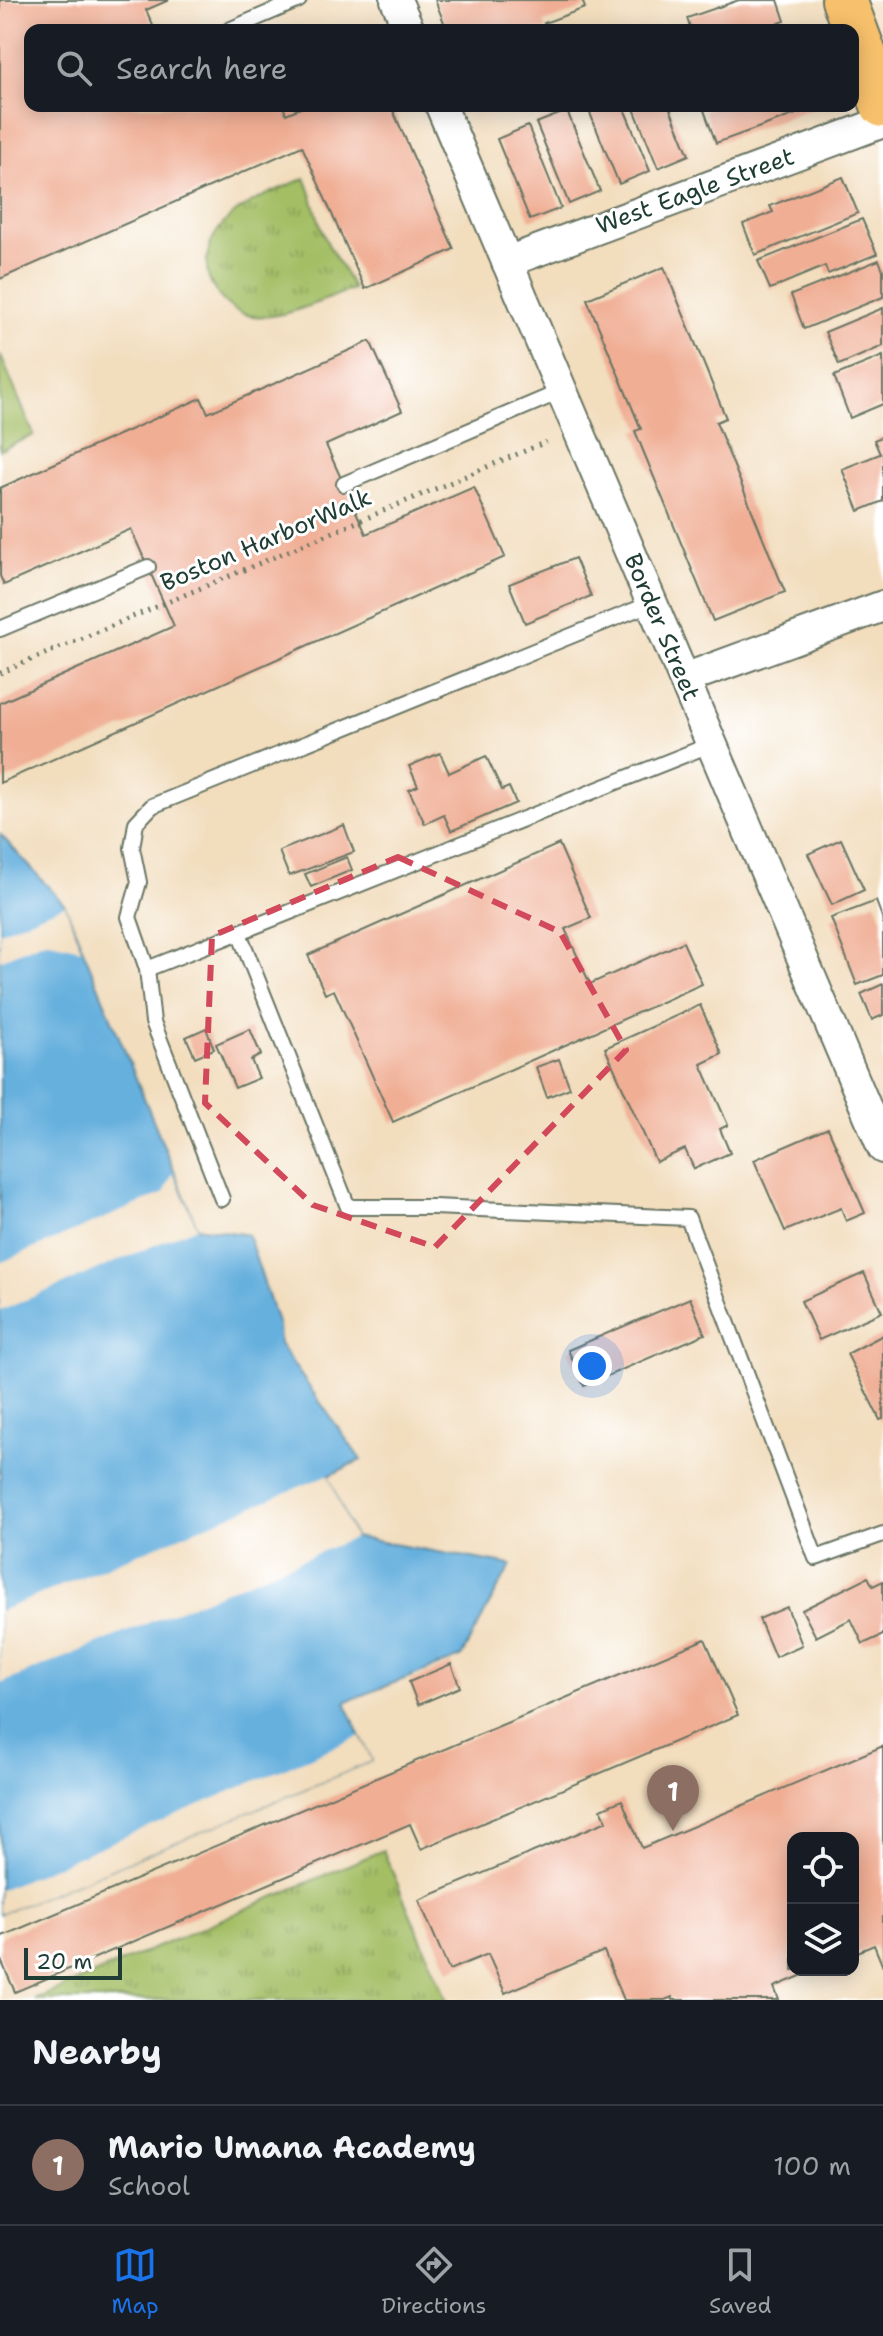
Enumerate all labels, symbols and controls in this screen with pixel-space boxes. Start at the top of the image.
search box [24,24,859,112]
icon: search [52,46,96,90]
text: Search here [116,48,287,89]
street label: West Eagle Street [592,140,798,242]
street label: Boston HarborWalk [156,481,376,599]
street label: Border Street [617,549,707,705]
your location [572,1346,612,1386]
pin: 1 [647,1765,699,1831]
map controls [787,1832,859,1976]
button: locate [787,1832,859,1904]
button: layers [787,1904,859,1976]
scale bar [24,1944,122,1980]
text: 20 m [36,1947,93,1976]
text: Nearby [32,2029,162,2075]
text: Mario Umana Academy [108,2127,476,2168]
text: 1 [52,2148,64,2183]
text: 100 m [773,2148,851,2183]
text: School [108,2168,190,2203]
tab: Map [111,2243,159,2320]
tab: Directions [381,2243,486,2320]
tab: Saved [709,2243,772,2320]

